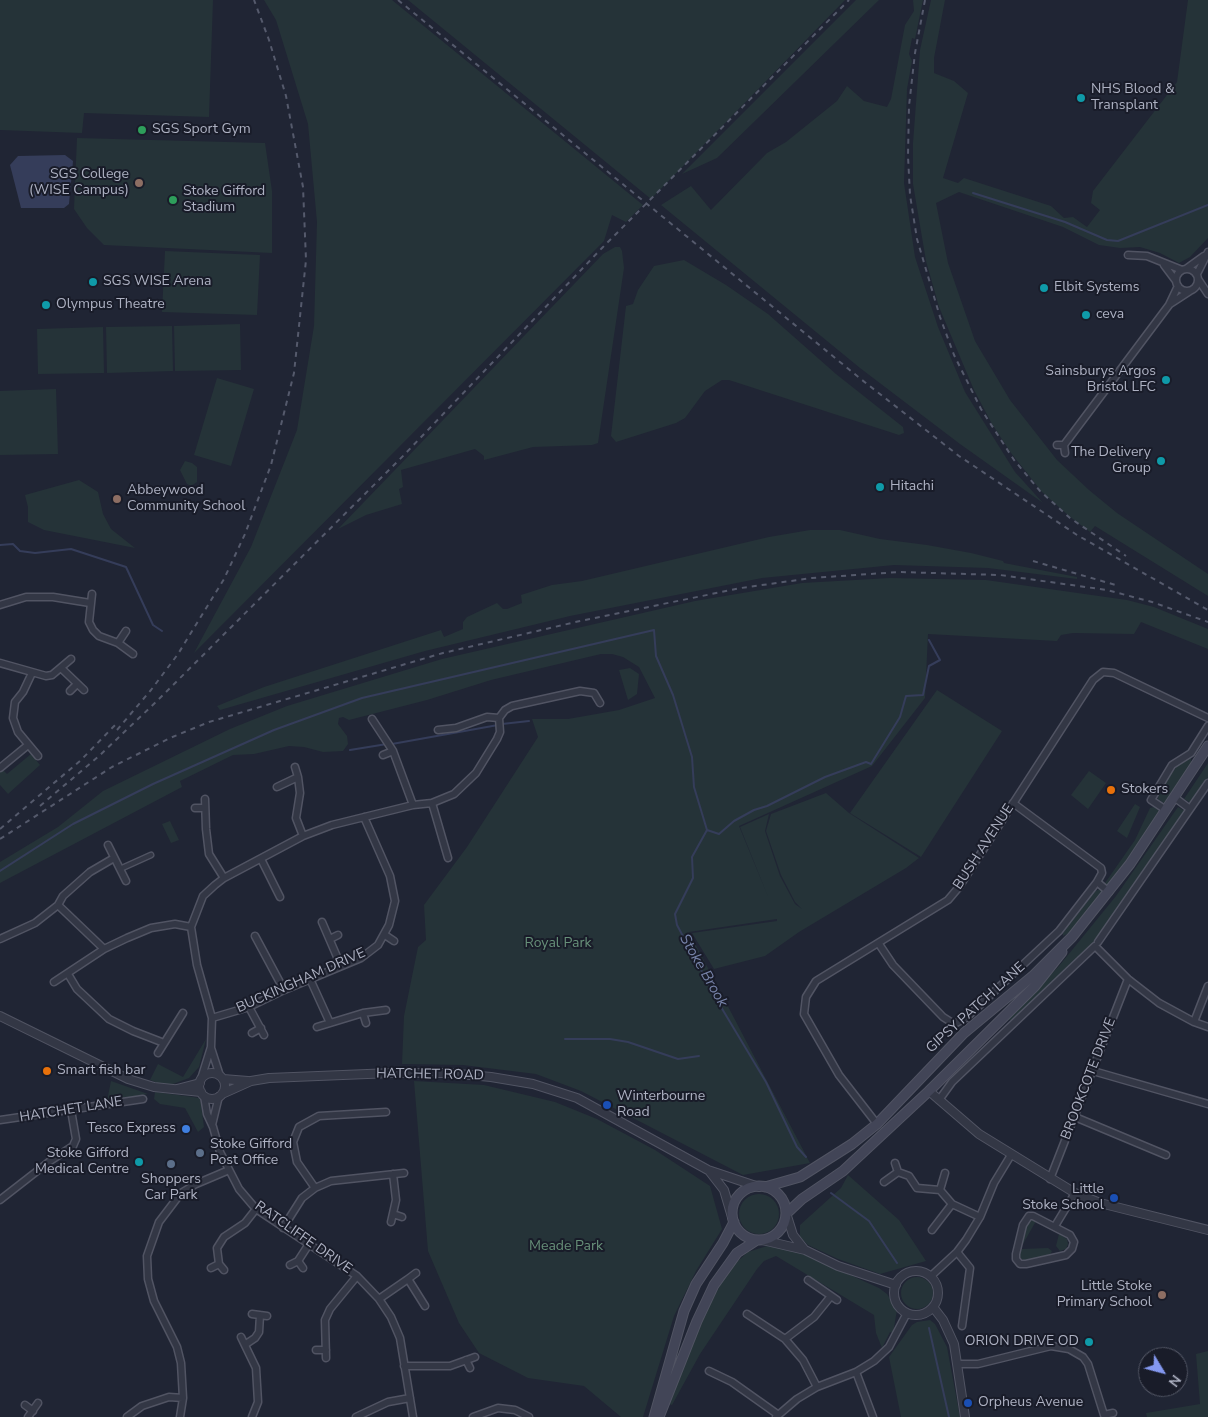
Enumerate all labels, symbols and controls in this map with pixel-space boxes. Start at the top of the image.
place label: NHS Blood & Transplant [1091,82,1175,114]
marker: NHS Blood & Transplant [1075,92,1087,104]
place label: SGS Sport Gym [152,122,251,138]
marker: SGS Sport Gym [136,124,148,136]
place label: SGS College (WISE Campus) [29,167,129,200]
marker: SGS College (WISE Campus) [133,177,145,189]
place label: Stoke Gifford Stadium [183,184,265,216]
marker: Stoke Gifford Stadium [167,194,179,206]
place label: SGS WISE Arena [103,274,211,290]
marker: SGS WISE Arena [87,276,99,288]
place label: Elbit Systems [1054,280,1139,296]
marker: Elbit Systems [1038,282,1050,294]
place label: Olympus Theatre [56,297,165,313]
marker: Olympus Theatre [40,299,52,311]
place label: ceva [1096,307,1124,323]
marker: ceva [1080,309,1092,321]
place label: Sainsburys Argos Bristol LFC [1045,364,1156,397]
marker: Sainsburys Argos Bristol LFC [1160,374,1172,386]
place label: The Delivery Group [1071,445,1151,478]
marker: The Delivery Group [1155,455,1167,467]
place label: Hitachi [890,479,934,495]
marker: Hitachi [874,481,886,493]
place label: Abbeywood Community School [127,483,245,516]
marker: Abbeywood Community School [111,493,123,505]
place label: Stokers [1121,782,1168,798]
marker: Stokers [1105,784,1117,796]
street label: BUSH AVENUE [950,801,1018,893]
water label: Stoke Brook [675,931,731,1011]
park label: Royal Park [524,936,592,952]
street label: BUCKINGHAM DRIVE [234,945,368,1017]
street label: GIPSY PATCH LANE [923,959,1029,1057]
street label: BROOKCOTE DRIVE [1058,1016,1120,1142]
place label: Smart fish bar [57,1063,146,1079]
marker: Smart fish bar [41,1065,53,1077]
street label: HATCHET ROAD [376,1066,484,1084]
place label: Winterbourne Road [617,1089,705,1122]
street label: HATCHET LANE [18,1094,124,1126]
marker: Winterbourne Road [601,1099,613,1111]
place label: Tesco Express [87,1121,176,1137]
marker: Tesco Express [180,1123,192,1135]
place label: Stoke Gifford Post Office [210,1137,292,1170]
place label: Stoke Gifford Medical Centre [35,1146,129,1178]
marker: Stoke Gifford Post Office [194,1147,206,1159]
marker: Stoke Gifford Medical Centre [133,1156,145,1168]
marker: Shoppers Car Park [165,1158,177,1170]
place label: Shoppers Car Park [141,1172,201,1204]
place label: Little Stoke School [1022,1182,1104,1214]
marker: Little Stoke School [1108,1192,1120,1204]
street label: RATCLIFFE DRIVE [251,1198,355,1278]
park label: Meade Park [529,1239,603,1255]
place label: Little Stoke Primary School [1057,1279,1152,1311]
marker: Little Stoke Primary School [1156,1289,1168,1301]
place label: ORION DRIVE OD [965,1334,1079,1350]
marker: ORION DRIVE OD [1083,1336,1095,1348]
north arrow [1138,1347,1188,1397]
text: N [1164,1371,1185,1391]
place label: Orpheus Avenue [978,1395,1083,1411]
marker: Orpheus Avenue [962,1397,974,1409]

